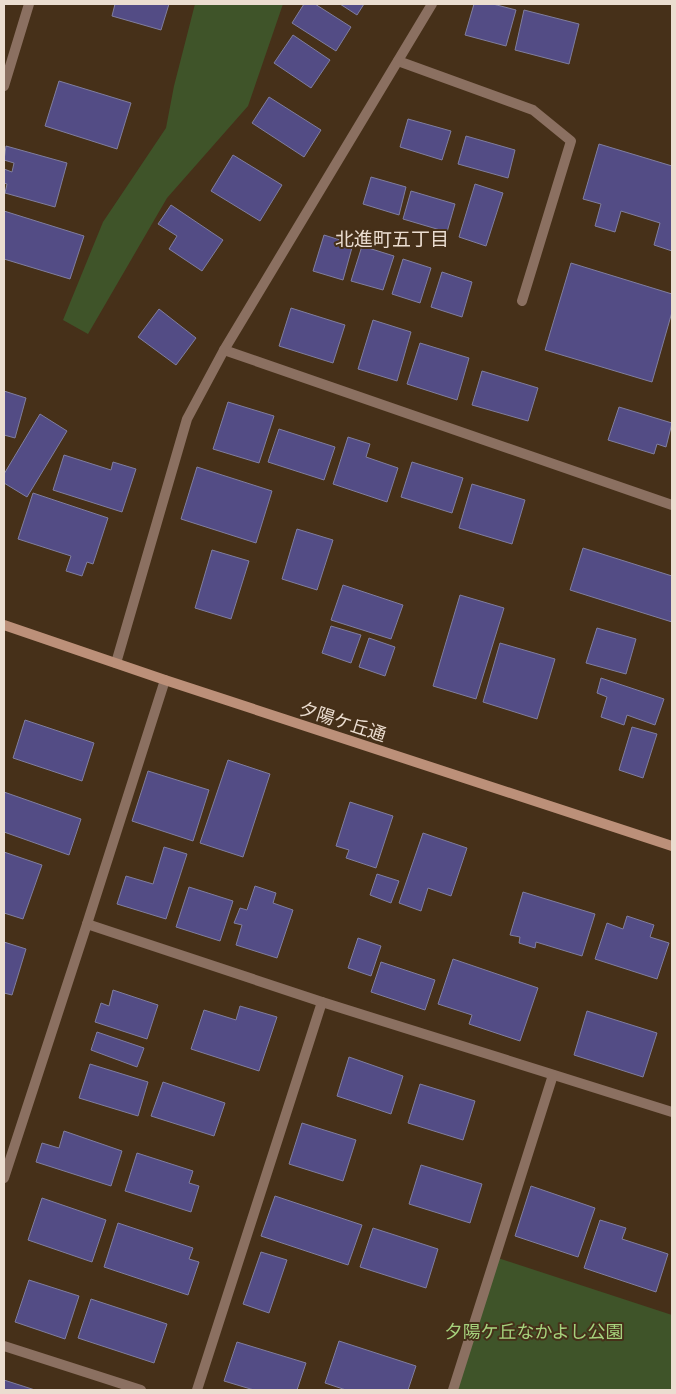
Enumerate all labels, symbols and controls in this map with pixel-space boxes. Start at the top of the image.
district label: 北進町五丁目 [335,227,449,250]
street label: 夕陽ケ丘通 [297,697,389,745]
park label: 夕陽ケ丘なかよし公園 [444,1320,624,1342]

